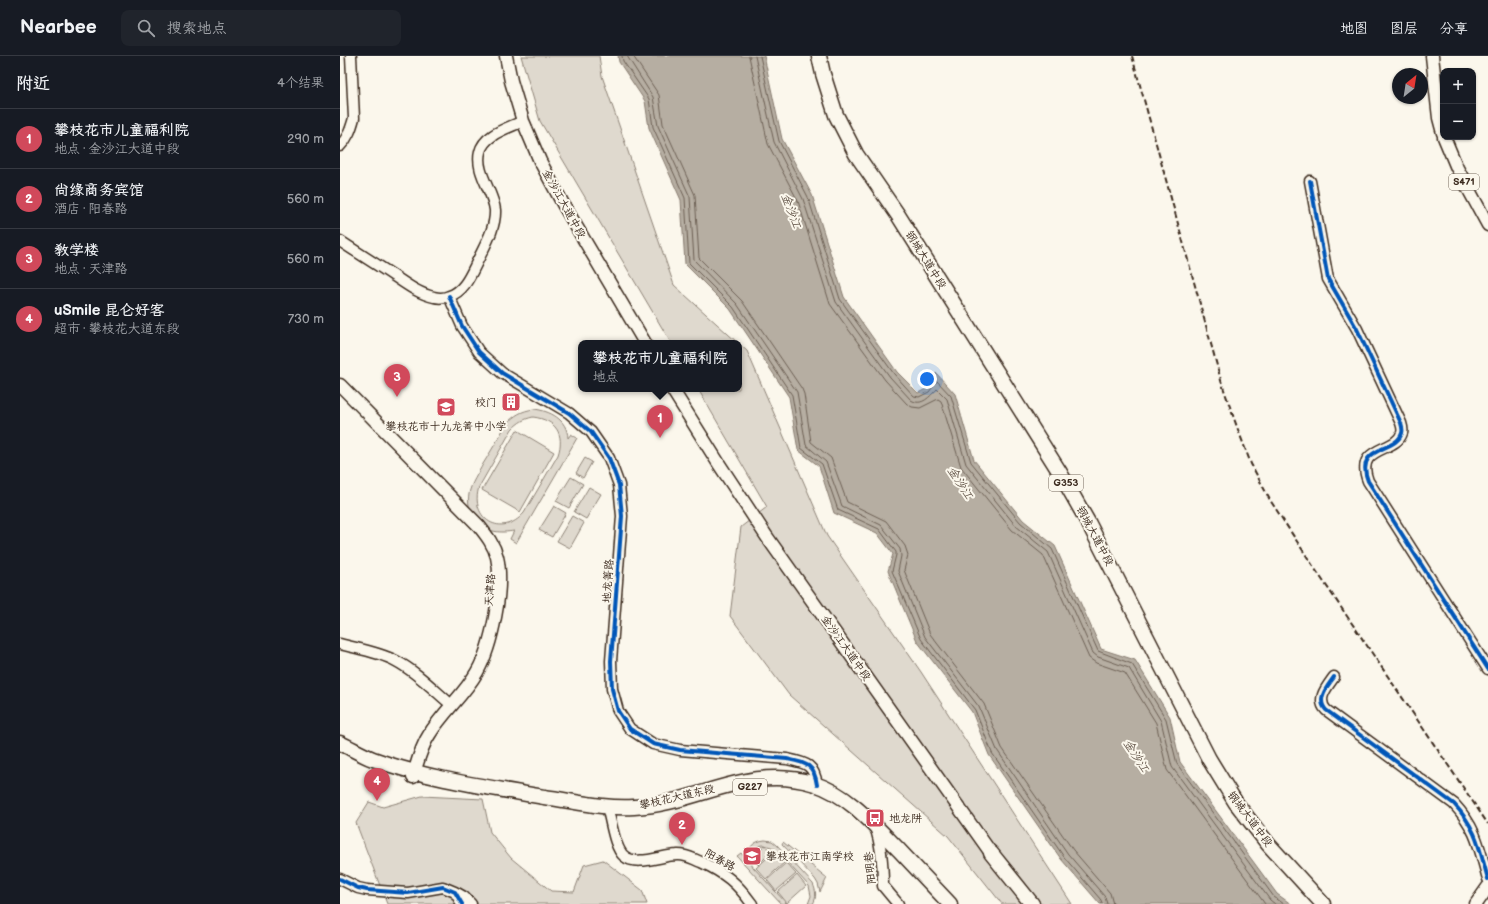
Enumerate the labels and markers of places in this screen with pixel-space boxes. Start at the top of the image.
pin: 3 [384,364,410,397]
building icon: 校门 [500,391,522,413]
school or university icon: 攀枝花市十九龙箐中小学 [435,396,457,418]
place label: 校门 [475,396,497,409]
pin: 1 [647,405,673,438]
place label: 攀枝花市十九龙箐中小学 [386,420,507,433]
pin: 4 [364,768,390,801]
bus stop icon: 地龙阱 [864,807,886,829]
pin: 2 [669,812,695,845]
place label: 地龙阱 [889,812,922,825]
school or university icon: 攀枝花市江南学校 [741,845,763,867]
place label: 攀枝花市江南学校 [766,850,854,863]

